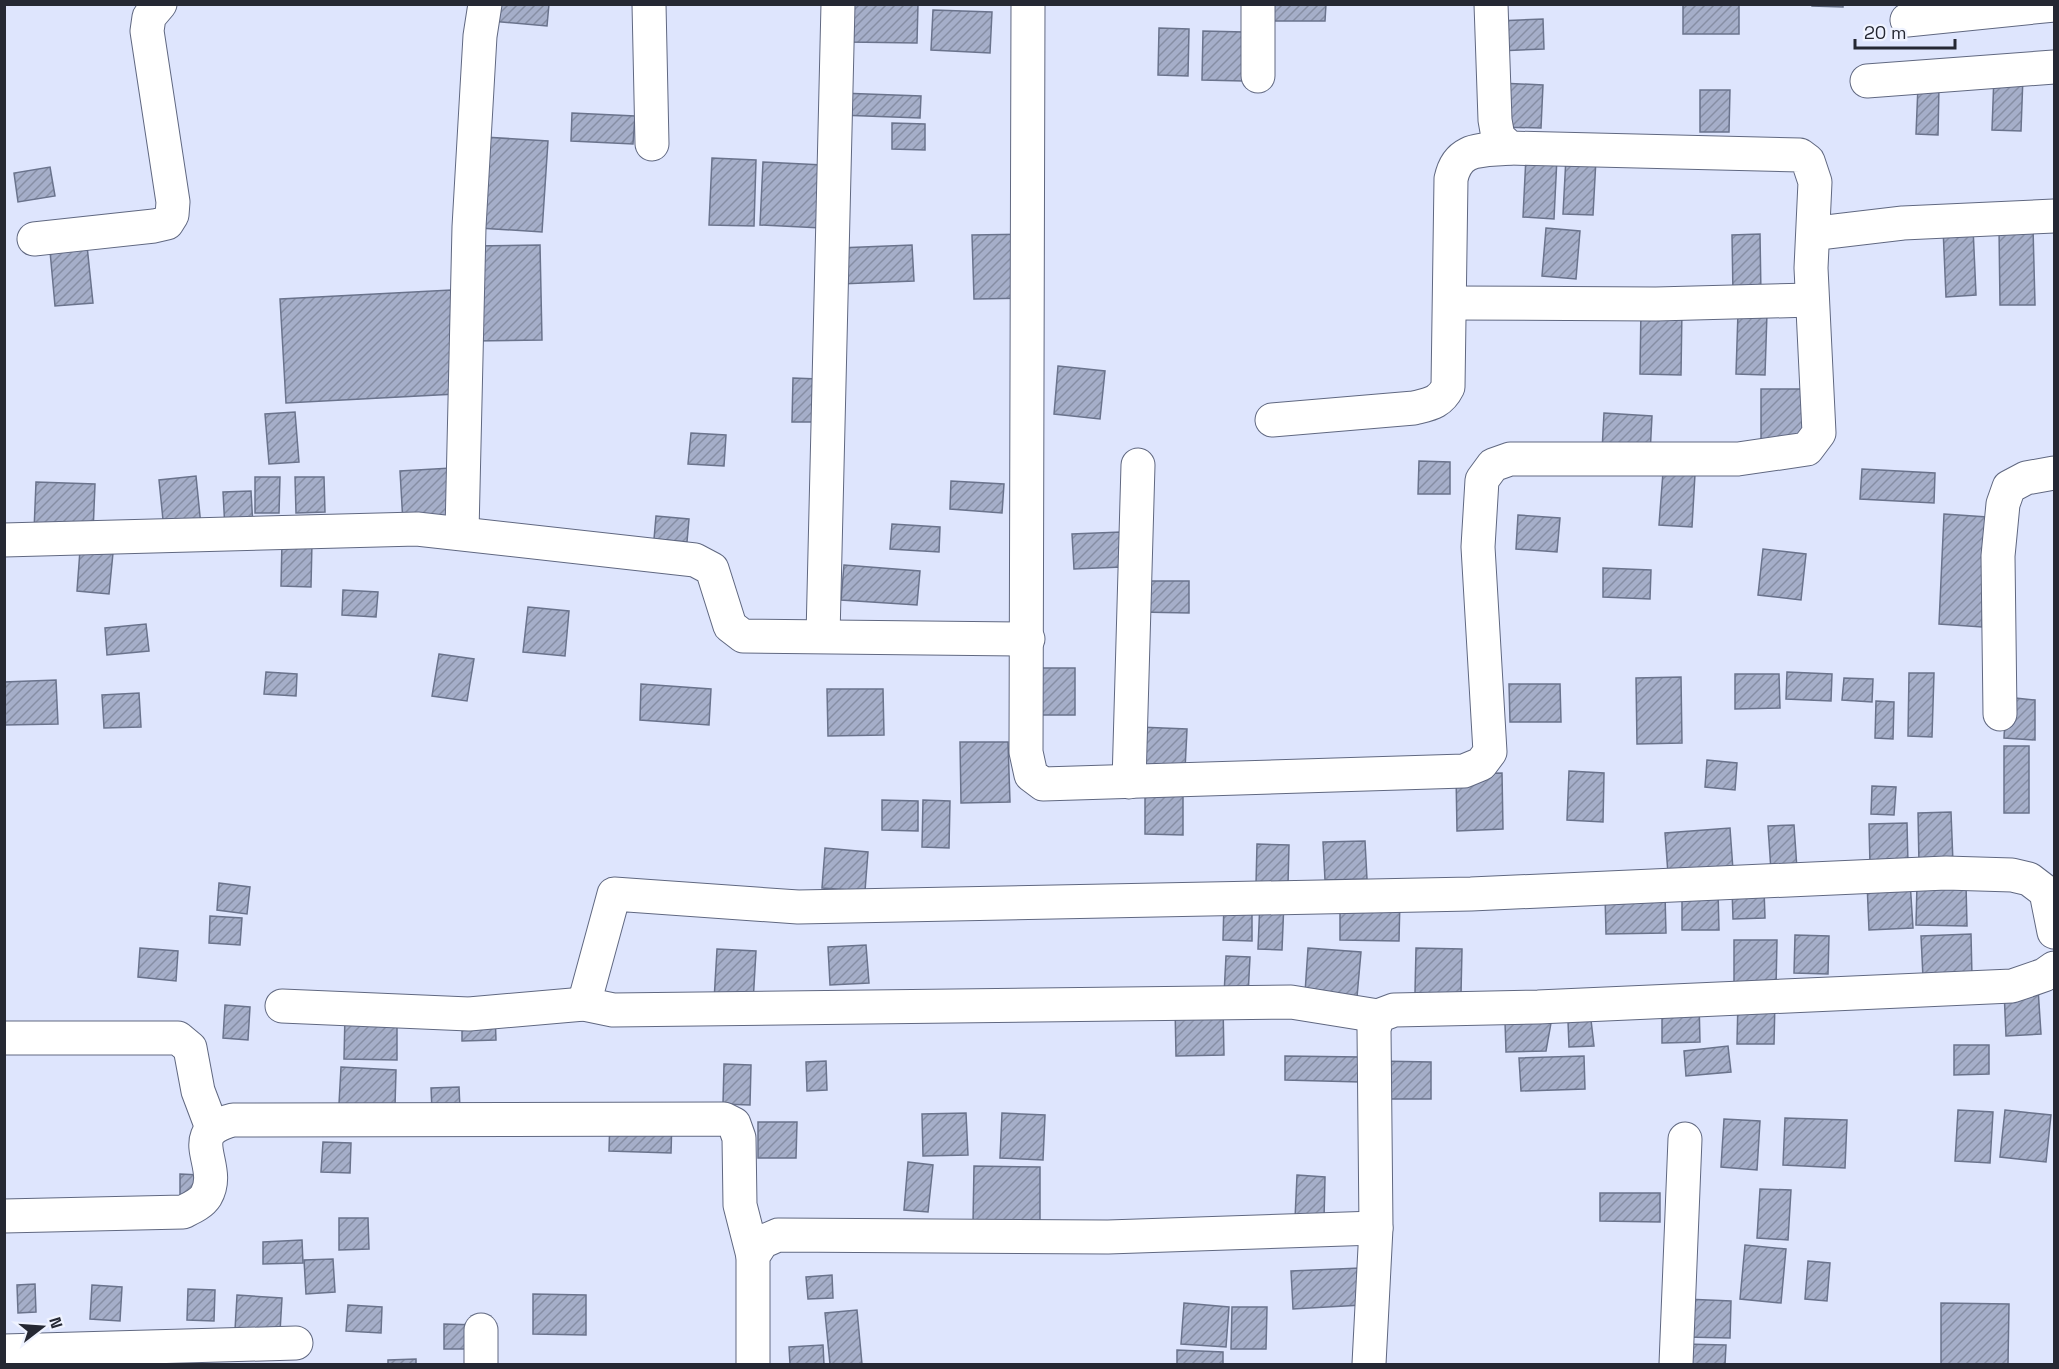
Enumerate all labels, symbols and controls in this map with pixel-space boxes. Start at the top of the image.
scale bar [1855,12,1956,50]
text: 20 m [1864,21,1907,44]
north arrow [12,1297,72,1357]
text: N [44,1315,67,1331]

